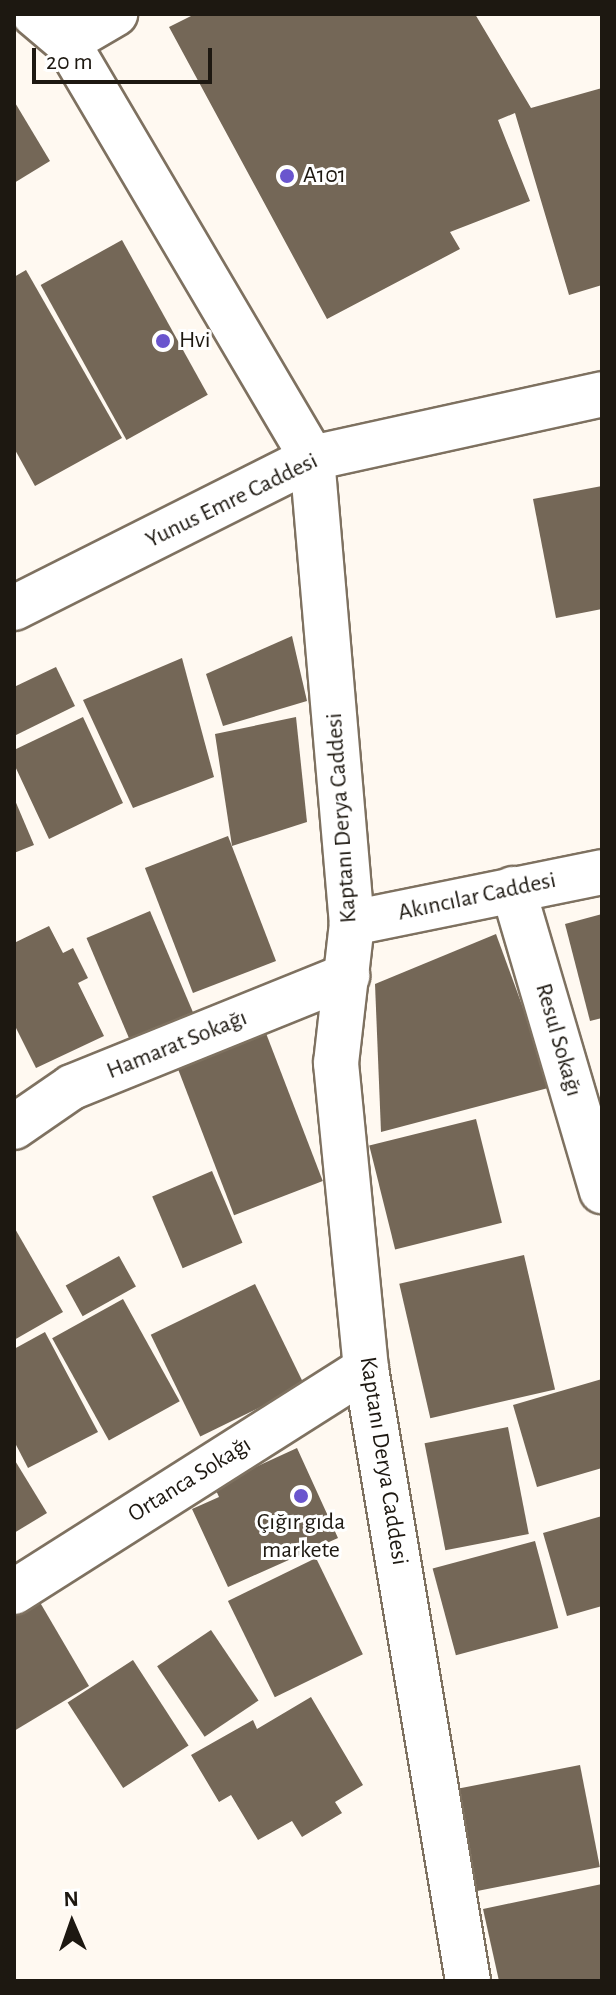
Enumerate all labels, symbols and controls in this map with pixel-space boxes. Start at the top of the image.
scale bar [36,32,216,82]
text: 20 m [46,50,93,74]
place label: A101 [303,162,346,190]
marker: A101 [278,167,296,185]
place label: Hvi [179,327,211,355]
marker: Hvi [154,332,172,350]
street label: Yunus Emre Caddesi [141,447,323,555]
street label: Kaptanı Derya Caddesi [320,712,364,924]
street label: Akıncılar Caddesi [395,866,559,928]
street label: Resul Sokağı [528,980,588,1100]
street label: Hamarat Sokağı [103,1004,251,1086]
street label: Kaptanı Derya Caddesi [352,1355,414,1567]
street label: Ortanca Sokağı [123,1431,257,1529]
marker: Çığır gıda markete [292,1487,310,1505]
place label: Çığır gıda markete [257,1509,345,1565]
north arrow [32,1883,112,1963]
text: N [63,1888,79,1910]

